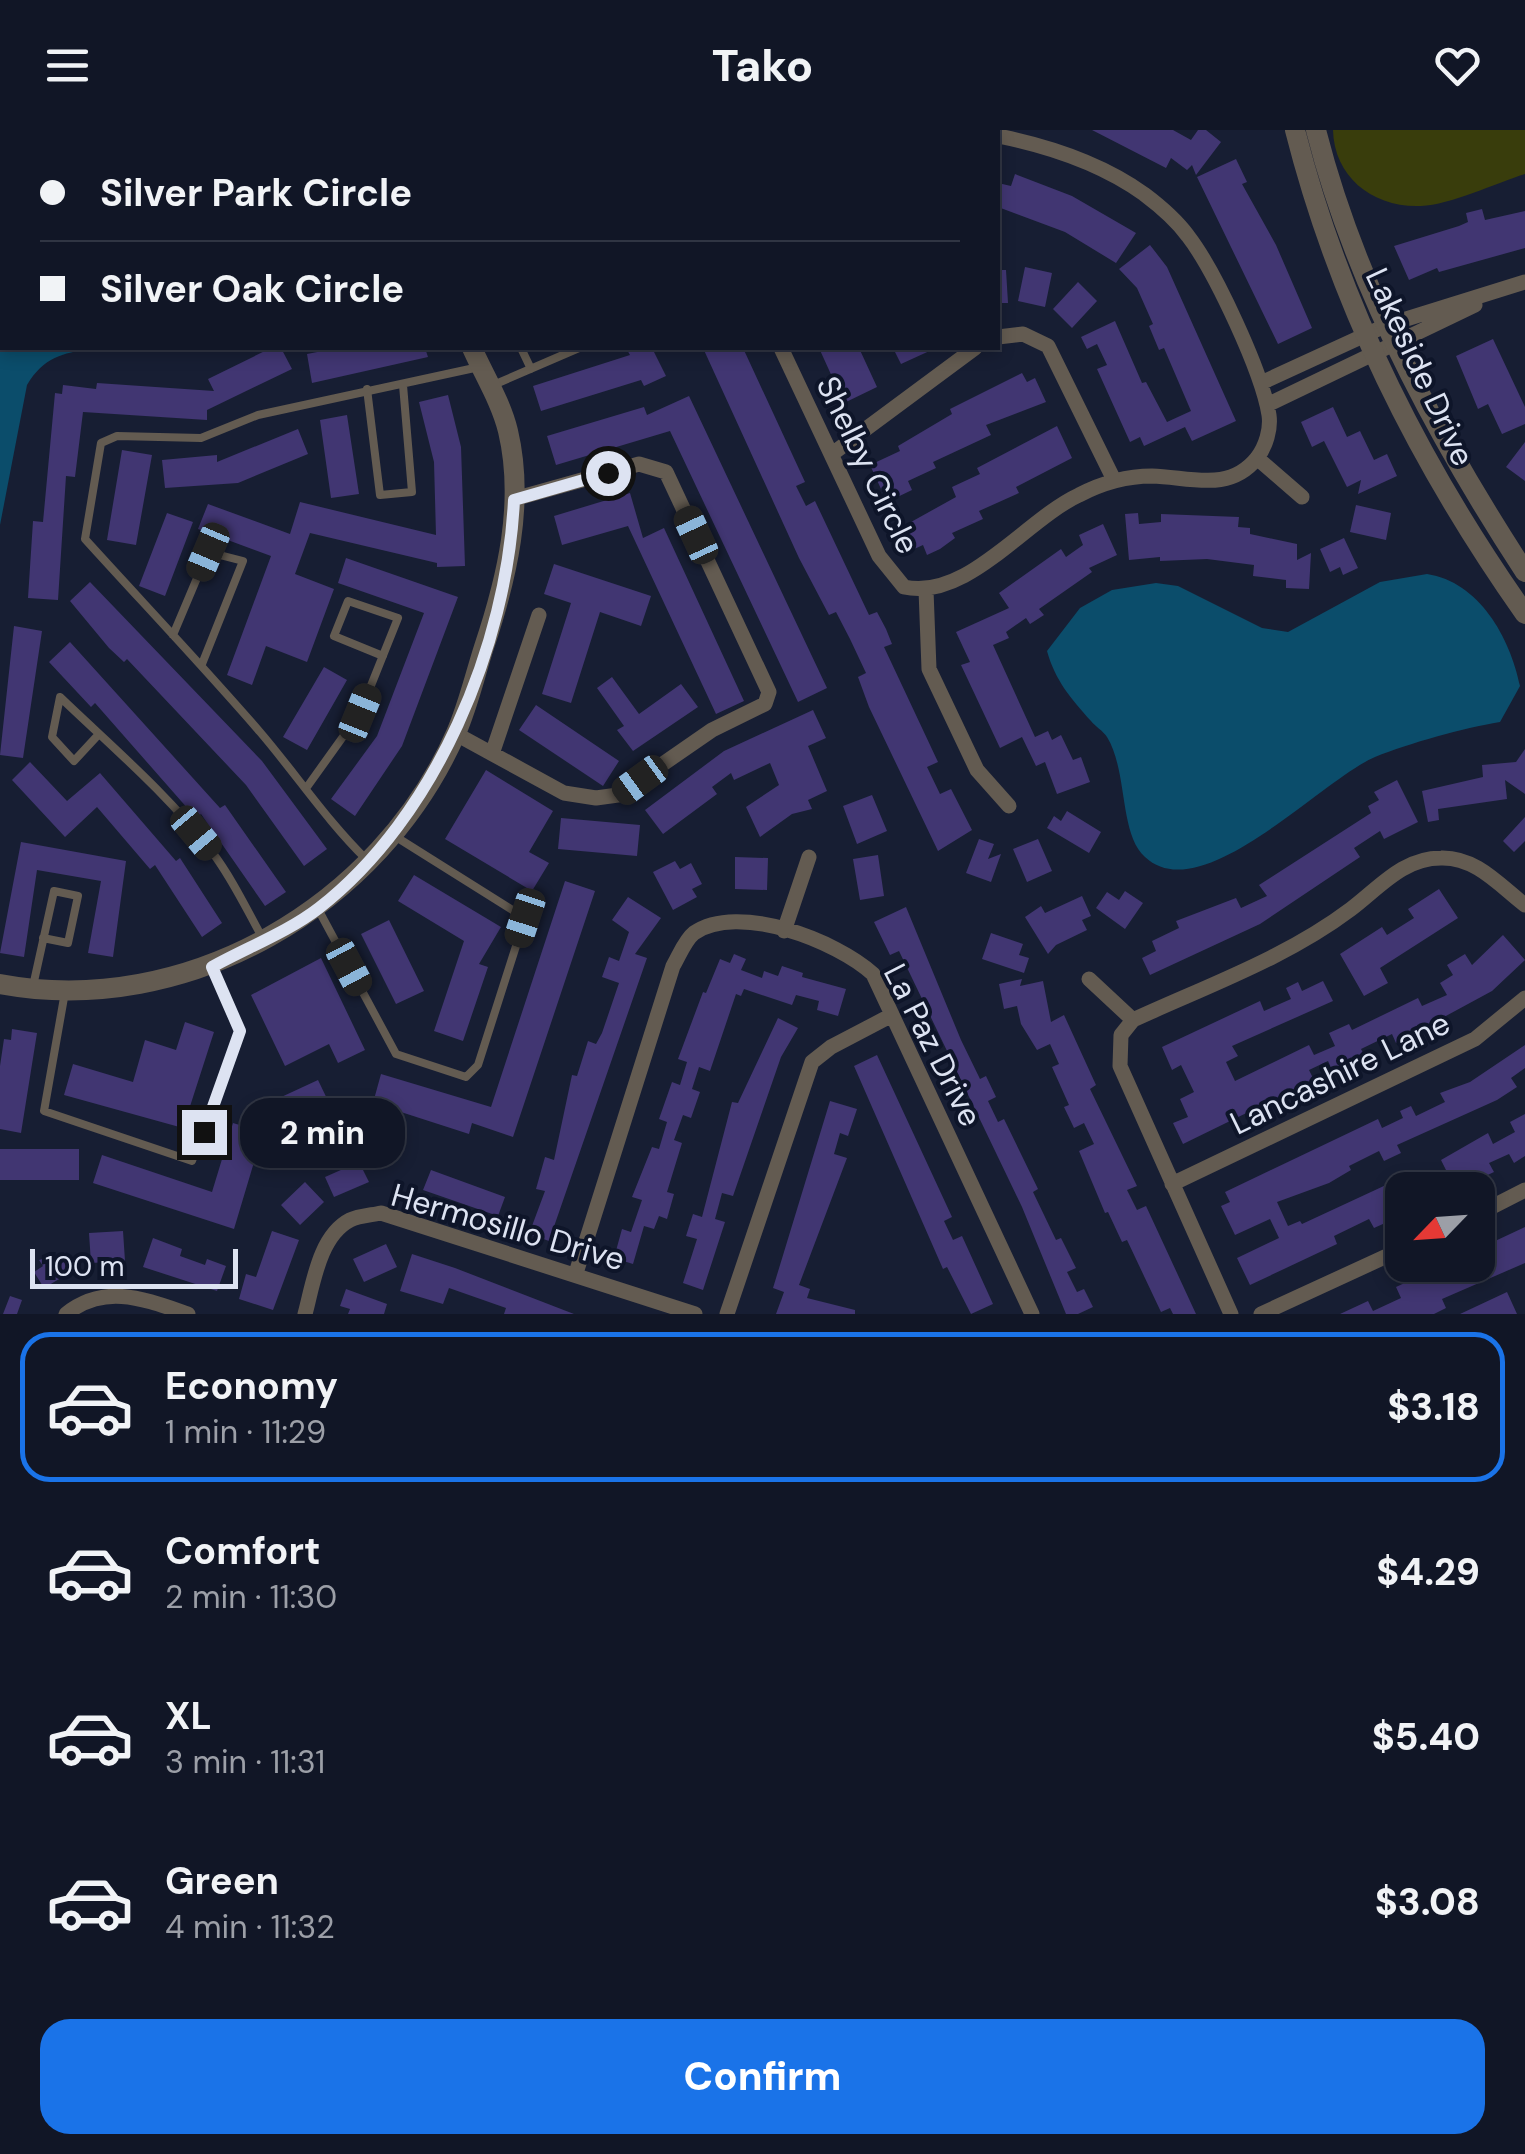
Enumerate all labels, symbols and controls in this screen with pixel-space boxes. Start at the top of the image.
text: Tako [712,36,813,95]
icon: menu [40,38,95,93]
icon: heart [1430,38,1485,93]
text: Silver Park Circle [100,168,412,218]
street label: Lakeside Drive [1356,261,1484,473]
text: Silver Oak Circle [100,264,404,314]
street label: Shelby Circle [807,369,929,561]
route start [586,451,631,496]
car [670,501,722,569]
car [182,519,234,585]
car [335,680,385,746]
car [607,750,673,810]
car [165,800,227,866]
car [501,885,549,951]
car [322,933,376,1001]
street label: La Paz Drive [874,957,992,1133]
street label: Lancashire Lane [1223,1002,1457,1144]
callout: 2 min [239,1097,404,1167]
route end [182,1110,227,1155]
text: 2 min [280,1112,365,1154]
north arrow [1385,1172,1495,1282]
map controls [1385,1172,1495,1282]
street label: Hermosillo Drive [387,1174,629,1280]
scale bar [30,1244,238,1288]
text: 100 m [45,1248,124,1285]
text: Economy [165,1361,338,1411]
icon: car [45,1362,135,1452]
text: $3.18 [1387,1382,1480,1432]
text: 1 min · 11:29 [165,1411,326,1453]
text: Comfort [165,1526,321,1576]
icon: car [45,1527,135,1617]
text: $4.29 [1376,1547,1480,1597]
text: 2 min · 11:30 [165,1576,337,1618]
text: XL [165,1691,212,1741]
icon: car [45,1692,135,1782]
text: $5.40 [1372,1712,1480,1762]
text: 3 min · 11:31 [165,1741,325,1783]
text: Green [165,1856,279,1906]
icon: car [45,1857,135,1947]
text: $3.08 [1375,1877,1480,1927]
text: 4 min · 11:32 [165,1906,335,1948]
button: Confirm [40,2019,1485,2134]

